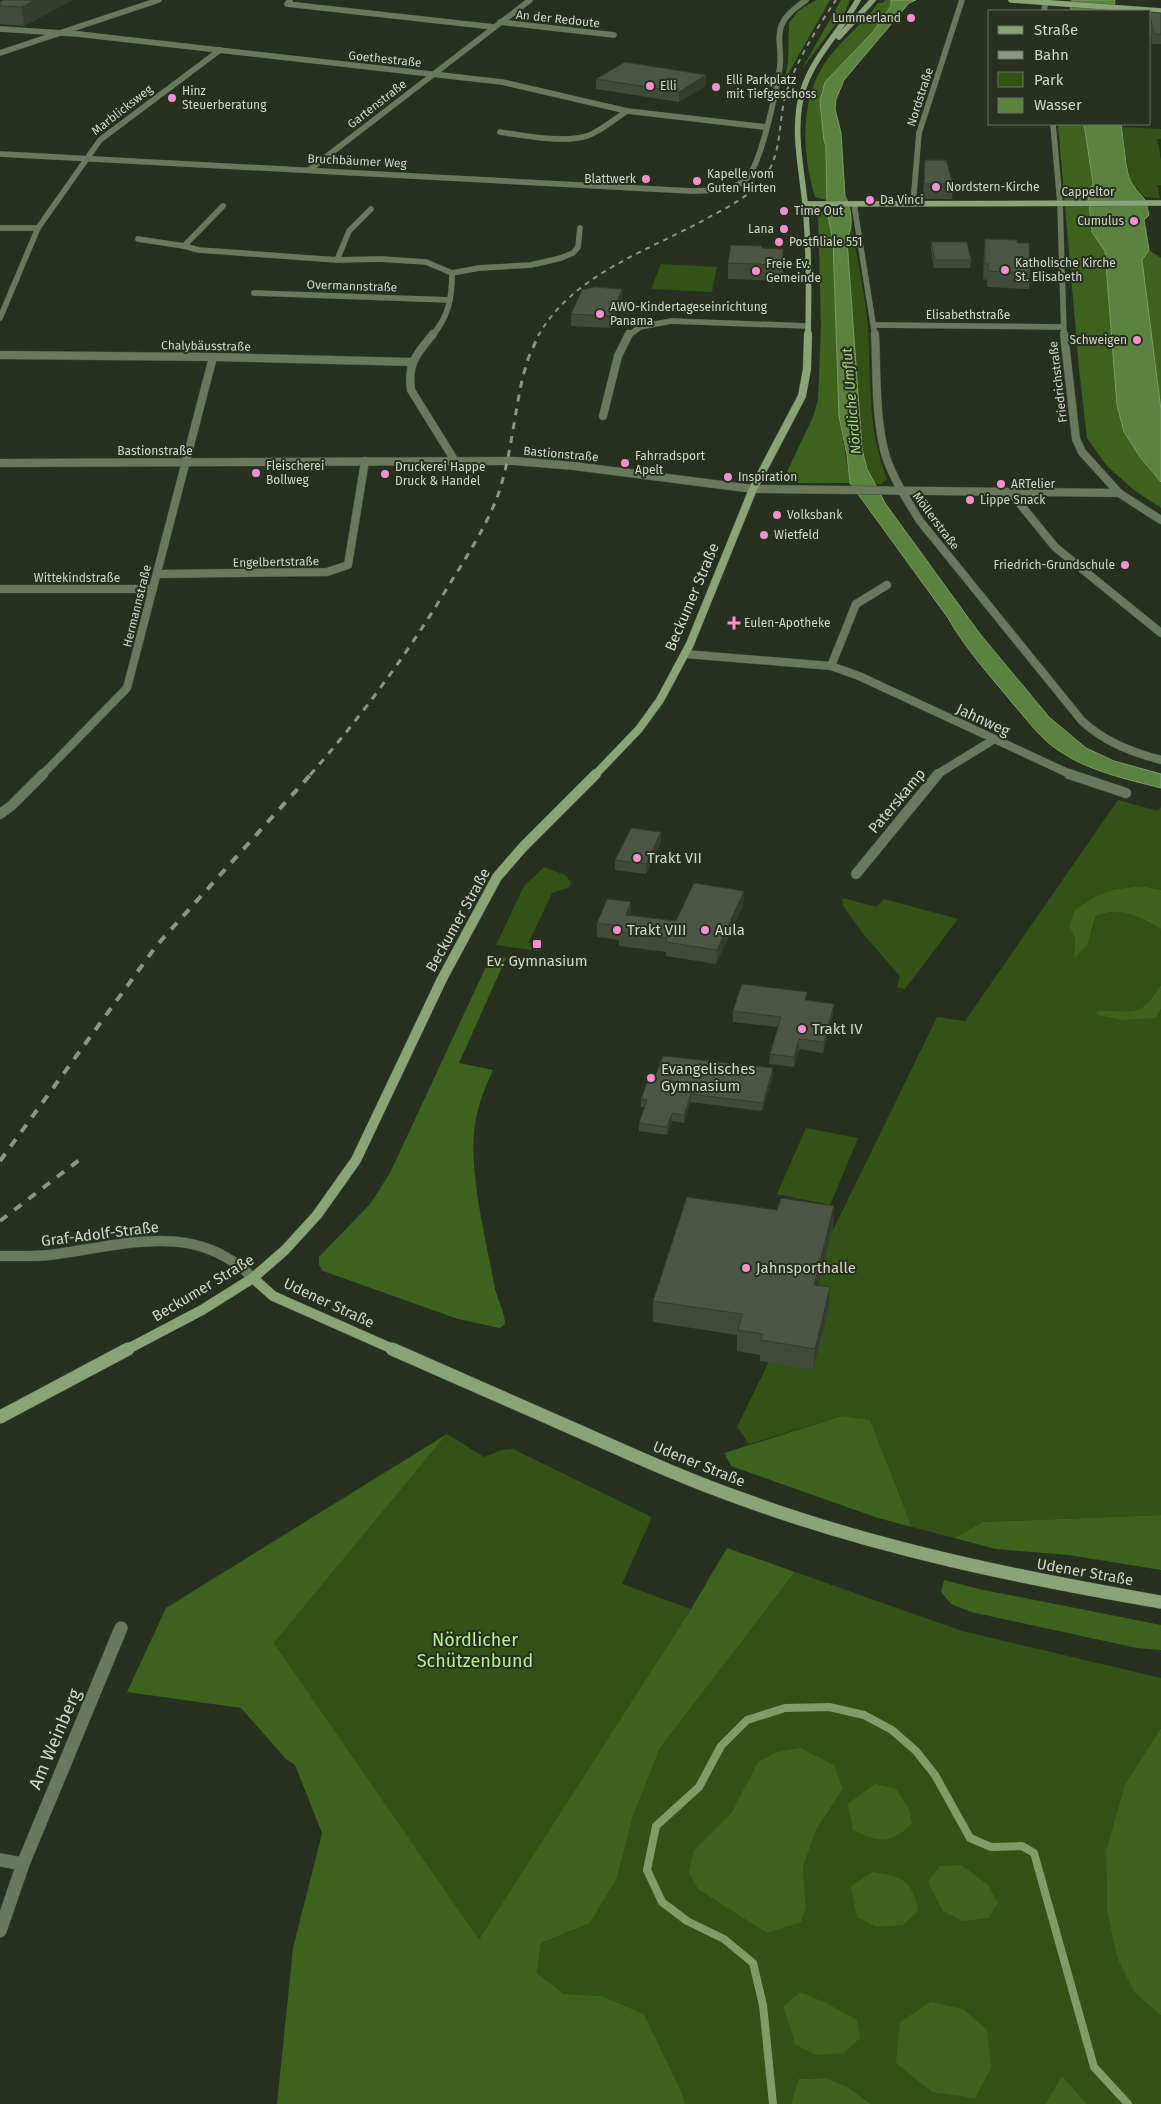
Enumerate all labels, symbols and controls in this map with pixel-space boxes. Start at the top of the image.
street label: An der Redoute [515,8,601,30]
legend [988,10,1151,125]
place label: Lummerland [832,11,901,25]
marker: Lummerland [905,12,917,24]
text: Straße [1034,21,1078,39]
text: Bahn [1034,46,1069,64]
street label: Goethestraße [348,48,422,70]
street label: Nordstraße [904,66,936,128]
text: Park [1034,71,1064,89]
place label: Elli Parkplatz mit Tiefgeschoss [726,73,817,101]
street label: Gartenstraße [345,77,409,131]
place label: Elli [660,79,677,93]
marker: Elli [644,80,656,92]
street label: Marblicksweg [89,81,156,138]
marker: Elli Parkplatz mit Tiefgeschoss [710,81,722,93]
place label: Hinz Steuerberatung [182,84,267,112]
marker: Hinz Steuerberatung [166,92,178,104]
text: Wasser [1034,96,1082,114]
street label: Bruchbäumer Weg [307,151,408,171]
place label: Kapelle vom Guten Hirten [707,167,776,195]
place label: Blattwerk [584,172,637,186]
marker: Blattwerk [640,173,652,185]
marker: Kapelle vom Guten Hirten [691,175,703,187]
place label: Nordstern-Kirche [946,180,1039,194]
marker: Nordstern-Kirche [930,181,942,193]
street label: Cappeltor [1061,185,1115,199]
place label: Da Vinci [880,193,924,207]
marker: Da Vinci [864,194,876,206]
place label: Time Out [794,204,844,218]
marker: Time Out [778,205,790,217]
place label: Cumulus [1077,214,1124,228]
marker: Cumulus [1128,215,1140,227]
place label: Lana [748,222,774,236]
marker: Lana [778,223,790,235]
place label: Postfiliale 551 [789,235,863,249]
marker: Postfiliale 551 [773,236,785,248]
place label: Katholische Kirche St. Elisabeth [1015,256,1116,284]
place label: Freie Ev. Gemeinde [766,257,821,285]
marker: Katholische Kirche St. Elisabeth [999,264,1011,276]
marker: Freie Ev. Gemeinde [750,265,762,277]
street label: Overmannstraße [307,277,397,295]
place label: AWO-Kindertageseinrichtung Panama [610,300,768,328]
marker: AWO-Kindertageseinrichtung Panama [594,308,606,320]
street label: Elisabethstraße [926,308,1010,322]
place label: Schweigen [1070,333,1127,347]
marker: Schweigen [1131,334,1143,346]
street label: Chalybäusstraße [161,338,251,354]
street label: Friedrichstraße [1046,340,1070,424]
water label: Nördliche Umflut [838,347,865,455]
street label: Bastionstraße [117,444,193,458]
street label: Bastionstraße [523,444,599,464]
place label: Fahrradsport Apelt [635,449,706,477]
marker: Fahrradsport Apelt [619,457,631,469]
place label: Fleischerei Bollweg [266,459,324,487]
place label: Druckerei Happe Druck & Handel [395,460,486,488]
marker: Fleischerei Bollweg [250,467,262,479]
marker: Druckerei Happe Druck & Handel [379,468,391,480]
place label: Inspiration [738,470,797,484]
marker: Inspiration [722,471,734,483]
place label: ARTelier [1011,477,1055,491]
marker: ARTelier [995,478,1007,490]
street label: Möllerstraße [910,489,962,553]
place label: Lippe Snack [980,493,1046,507]
marker: Lippe Snack [964,494,976,506]
place label: Volksbank [787,508,843,522]
marker: Volksbank [771,509,783,521]
place label: Wietfeld [774,528,819,542]
marker: Wietfeld [758,529,770,541]
street label: Beckumer Straße [661,540,723,654]
street label: Engelbertstraße [233,554,319,570]
place label: Friedrich-Grundschule [993,558,1115,572]
marker: Friedrich-Grundschule [1119,559,1131,571]
street label: Hermannstraße [120,563,154,649]
street label: Wittekindstraße [34,571,120,585]
place label: Eulen-Apotheke [744,616,830,630]
marker: Eulen-Apotheke [728,617,740,629]
street label: Jahnweg [953,700,1013,740]
street label: Paterskamp [865,765,929,837]
place label: Trakt VII [647,849,702,867]
marker: Trakt VII [631,852,643,864]
street label: Beckumer Straße [422,865,494,975]
place label: Trakt VIII [627,921,686,939]
place label: Aula [715,921,745,939]
marker: Trakt VIII [611,924,623,936]
marker: Aula [699,924,711,936]
marker: Ev. Gymnasium [531,938,543,950]
place label: Ev. Gymnasium [486,952,588,970]
place label: Trakt IV [812,1020,863,1038]
marker: Trakt IV [796,1023,808,1035]
place label: Evangelisches Gymnasium [661,1060,755,1095]
marker: Evangelisches Gymnasium [645,1072,657,1084]
street label: Graf-Adolf-Straße [40,1218,160,1250]
street label: Beckumer Straße [149,1251,257,1325]
place label: Jahnsporthalle [756,1259,856,1277]
marker: Jahnsporthalle [740,1262,752,1274]
street label: Udener Straße [281,1274,377,1332]
street label: Udener Straße [650,1437,748,1491]
street label: Udener Straße [1035,1555,1135,1589]
park label: Nördlicher Schützenbund [417,1629,533,1672]
street label: Am Weinberg [24,1685,86,1793]

